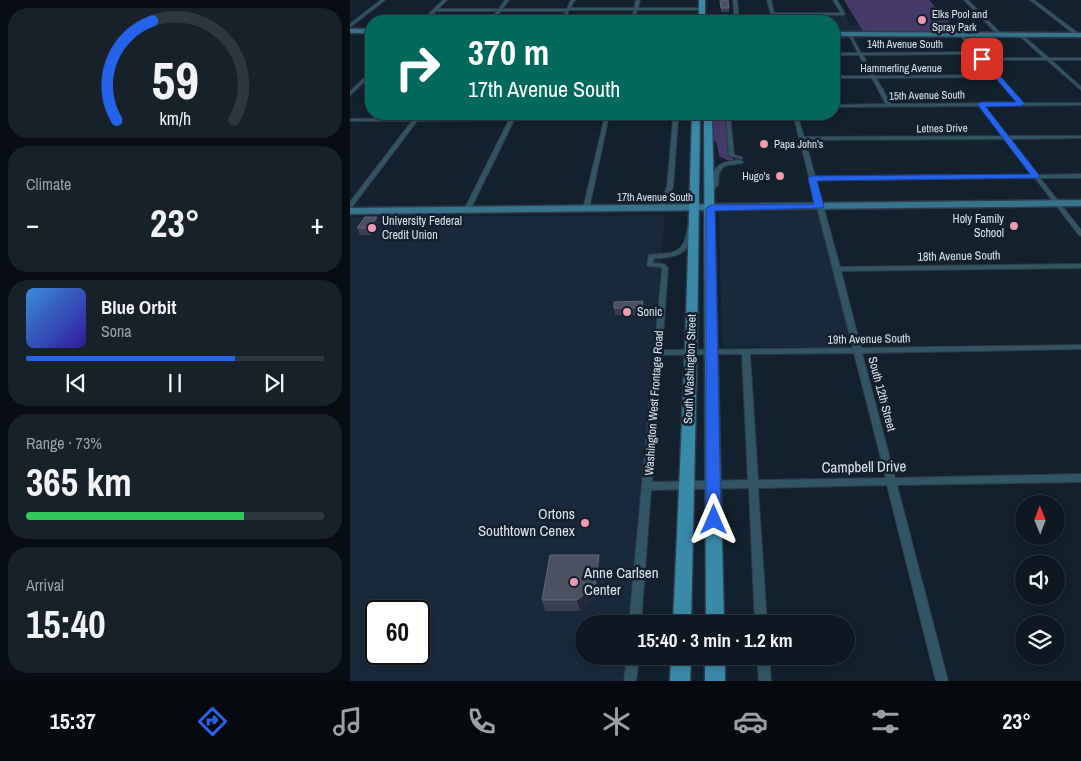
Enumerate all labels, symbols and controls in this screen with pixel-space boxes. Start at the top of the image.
place label: Elks Pool and Spray Park [932,7,987,34]
marker: Elks Pool and Spray Park [916,14,928,26]
text: 370 m [468,29,549,76]
icon: right [385,35,450,100]
street label: 14th Avenue South [867,37,943,51]
pin [961,38,1003,80]
text: 59 [151,45,199,115]
icon: arrive [968,45,996,73]
street label: Hammerling Avenue [860,61,942,75]
text: 17th Avenue South [468,74,620,104]
street label: 15th Avenue South [889,87,965,103]
text: km/h [159,107,191,131]
street label: Letnes Drive [916,121,968,135]
place label: Papa John's [774,137,824,151]
marker: Papa John's [758,138,770,150]
place label: Hugo's [742,169,770,183]
marker: Hugo's [774,170,786,182]
text: Climate [26,173,71,195]
street label: 17th Avenue South [617,190,693,204]
text: 23° [150,198,200,249]
text: − [26,205,39,243]
text: + [311,205,324,243]
place label: Holy Family School [953,211,1004,241]
place label: University Federal Credit Union [382,213,462,243]
marker: Holy Family School [1008,220,1020,232]
marker: University Federal Credit Union [366,222,378,234]
street label: 18th Avenue South [917,247,1001,265]
text: Blue Orbit [101,294,176,320]
place label: Sonic [637,304,662,320]
marker: Sonic [621,306,633,318]
street label: South Washington Street [680,314,700,424]
text: Sona [101,320,132,342]
street label: Washington West Frontage Road [641,330,667,476]
street label: 19th Avenue South [827,330,911,348]
street label: South 12th Street [864,355,900,433]
icon: previous [62,369,90,397]
icon: pause [161,369,189,397]
icon: next [260,369,288,397]
text: Range · 73% [26,432,102,454]
street label: Campbell Drive [821,455,907,478]
text: 365 km [26,457,132,508]
position arrow [687,493,739,545]
north arrow [1015,495,1065,545]
map controls [1015,495,1065,665]
place label: Ortons Southtown Cenex [478,503,576,541]
marker: Ortons Southtown Cenex [579,517,591,529]
button: sound [1015,555,1065,605]
place label: Anne Carlsen Center [583,562,659,600]
text: Arrival [26,574,64,596]
marker: Anne Carlsen Center [568,576,580,588]
text: 15:40 [26,599,106,650]
speed limit sign: 60 [365,600,430,665]
button: layers [1015,615,1065,665]
text: 15:40 · 3 min · 1.2 km [637,627,793,653]
icon: directions [195,704,230,739]
icon: music [330,704,365,739]
icon: phone [464,704,499,739]
icon: climate [599,704,634,739]
icon: car [733,704,768,739]
icon: filters [868,704,903,739]
text: 15:37 [50,706,96,736]
text: 23° [1002,706,1031,736]

